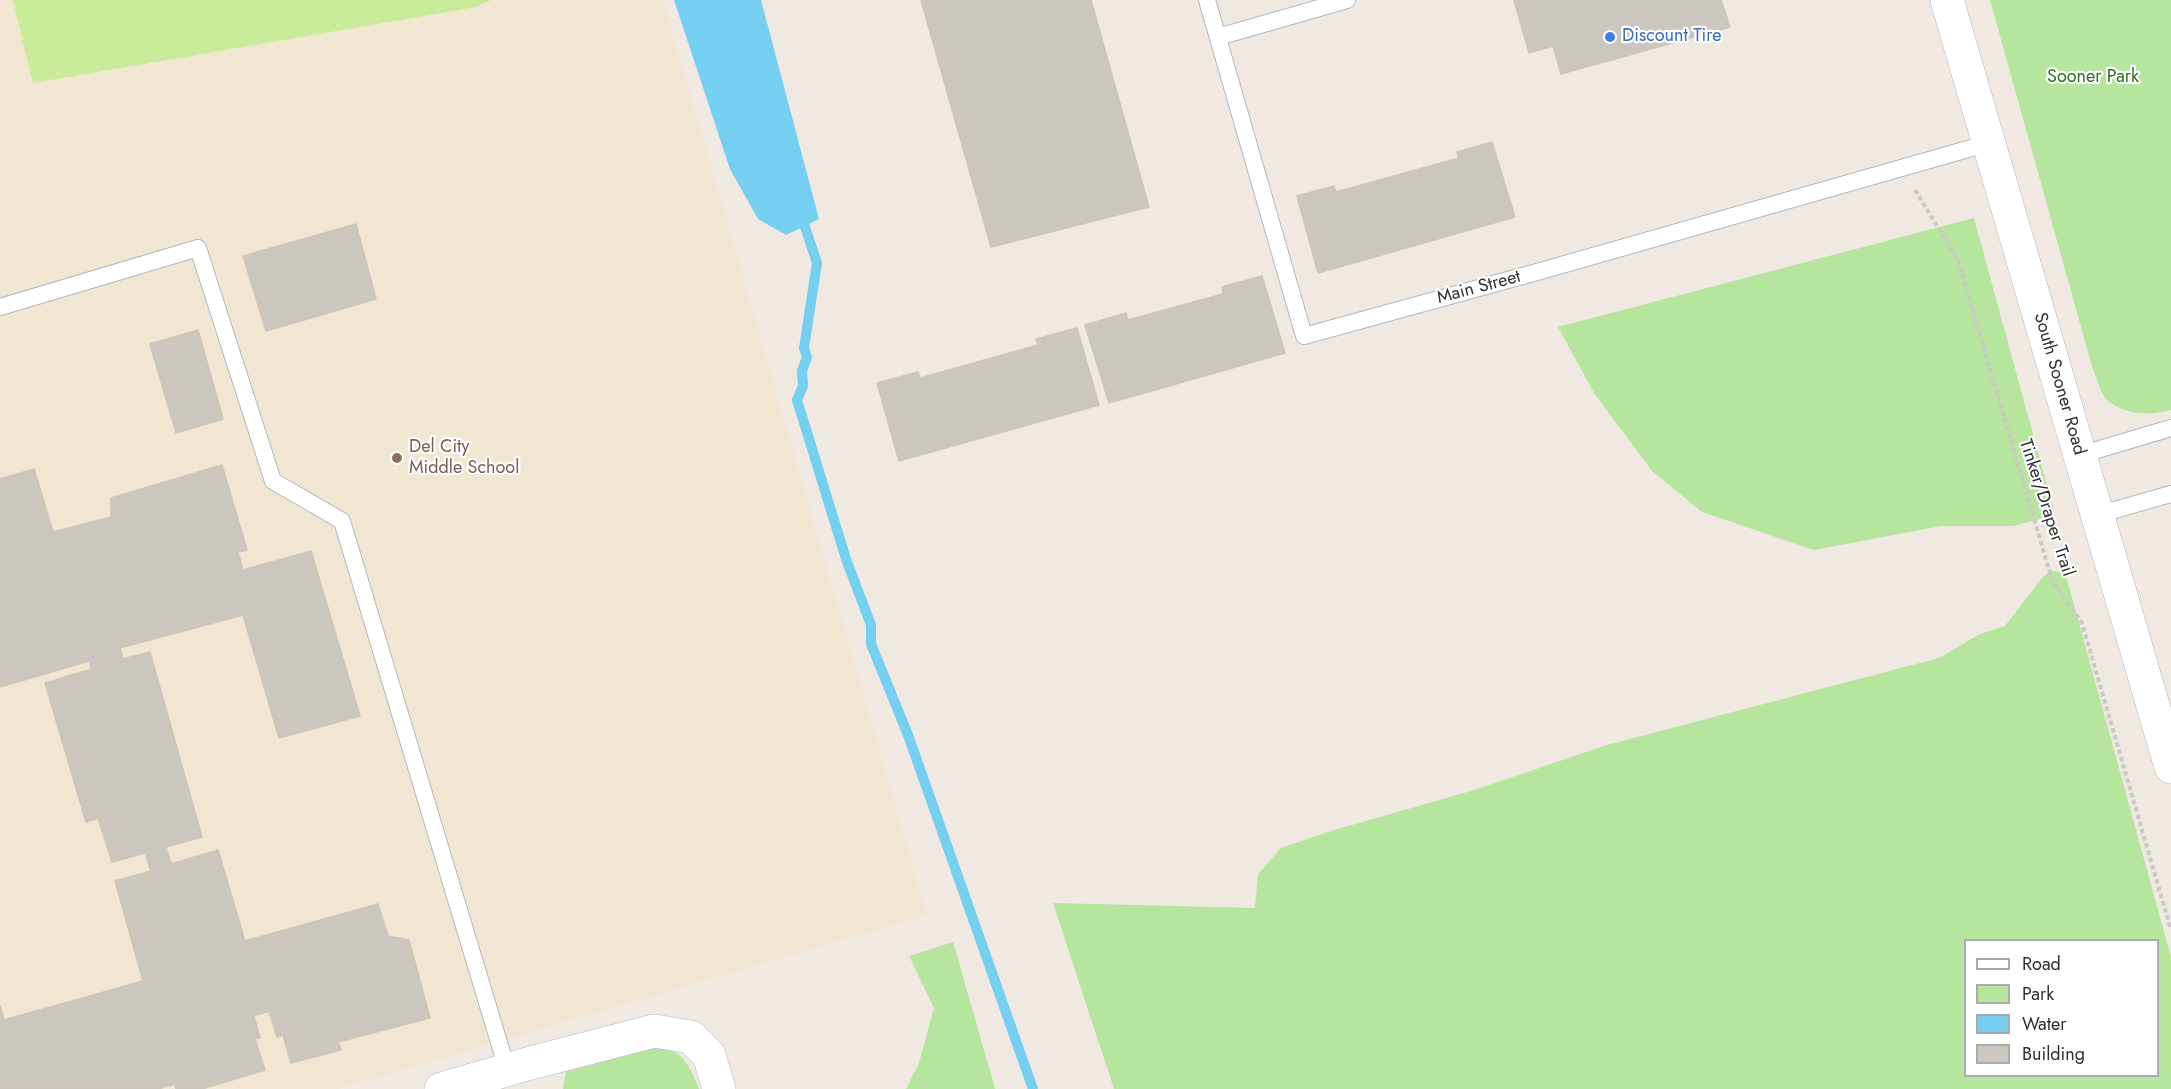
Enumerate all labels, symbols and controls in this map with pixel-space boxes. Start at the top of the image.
place label: Discount Tire [1622,26,1721,48]
marker: Discount Tire [1603,30,1617,44]
park label: Sooner Park [2047,67,2139,89]
street label: Main Street [1435,266,1523,310]
street label: South Sooner Road [2028,310,2090,458]
place label: Del City Middle School [409,437,519,480]
street label: Tinker/Draper Trail [2014,437,2078,579]
marker: Del City Middle School [390,451,404,465]
legend [1964,939,2159,1077]
text: Road [2022,951,2061,977]
text: Park [2022,981,2054,1007]
text: Water [2022,1011,2066,1037]
text: Building [2022,1041,2085,1067]

